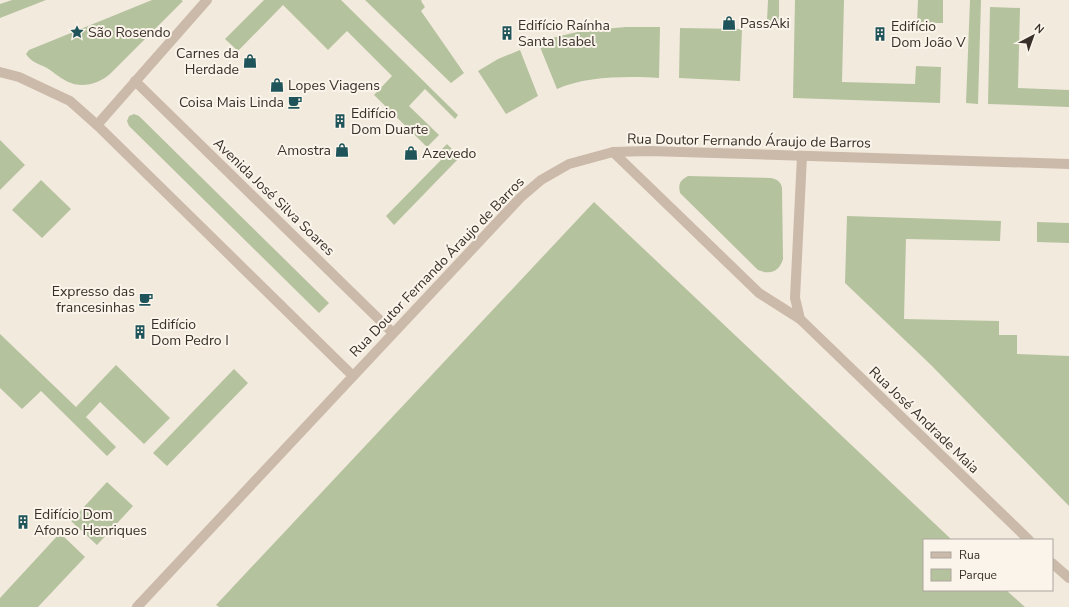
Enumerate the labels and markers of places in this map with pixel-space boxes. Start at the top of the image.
place label: PassAki [740,14,790,33]
shop icon: PassAki [721,15,737,31]
place label: Edifício Raínha Santa Isabel [518,16,610,51]
place label: Edifício Dom João V [891,17,966,52]
place label: São Rosendo [88,23,171,42]
place icon: São Rosendo [69,24,85,40]
building icon: Edifício Raínha Santa Isabel [499,25,515,41]
building icon: Edifício Dom João V [872,26,888,42]
place label: Carnes da Herdade [176,44,239,79]
shop icon: Carnes da Herdade [242,53,258,69]
place label: Lopes Viagens [288,76,380,95]
shop icon: Lopes Viagens [269,77,285,93]
place label: Coisa Mais Linda [179,93,284,112]
cafe icon: Coisa Mais Linda [287,94,303,110]
place label: Edifício Dom Duarte [351,104,428,139]
building icon: Edifício Dom Duarte [332,113,348,129]
place label: Amostra [277,141,331,160]
shop icon: Amostra [334,142,350,158]
place label: Azevedo [422,144,477,163]
shop icon: Azevedo [403,145,419,161]
place label: Expresso das francesinhas [52,282,135,317]
cafe icon: Expresso das francesinhas [138,291,154,307]
place label: Edifício Dom Pedro I [151,315,229,350]
building icon: Edifício Dom Pedro I [132,324,148,340]
place label: Edifício Dom Afonso Henriques [34,505,147,540]
building icon: Edifício Dom Afonso Henriques [15,514,31,530]

